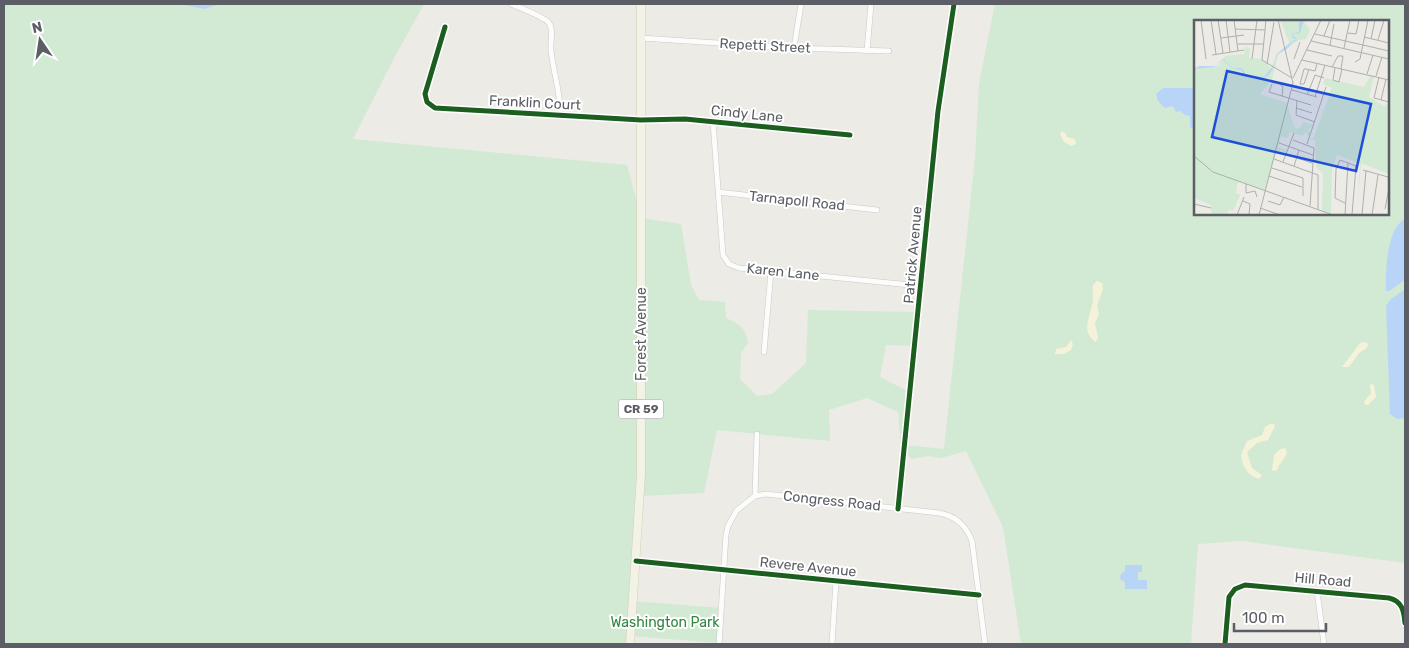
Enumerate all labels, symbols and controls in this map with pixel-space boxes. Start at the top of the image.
north arrow [15,15,65,65]
text: N [30,18,44,37]
inset map [1194,20,1389,215]
street label: Repetti Street [719,35,812,57]
street label: Franklin Court [489,92,582,114]
street label: Cindy Lane [710,102,784,126]
street label: Tarnapoll Road [748,188,846,214]
street label: Patrick Avenue [900,205,926,304]
street label: Karen Lane [746,260,820,284]
street label: Forest Avenue [633,287,650,381]
road number: CR 59 [618,399,664,418]
street label: Congress Road [782,487,882,515]
street label: Revere Avenue [759,553,857,581]
street label: Hill Road [1294,569,1352,591]
scale bar [1234,600,1326,632]
text: 100 m [1242,609,1284,627]
park label: Washington Park [610,614,720,631]

